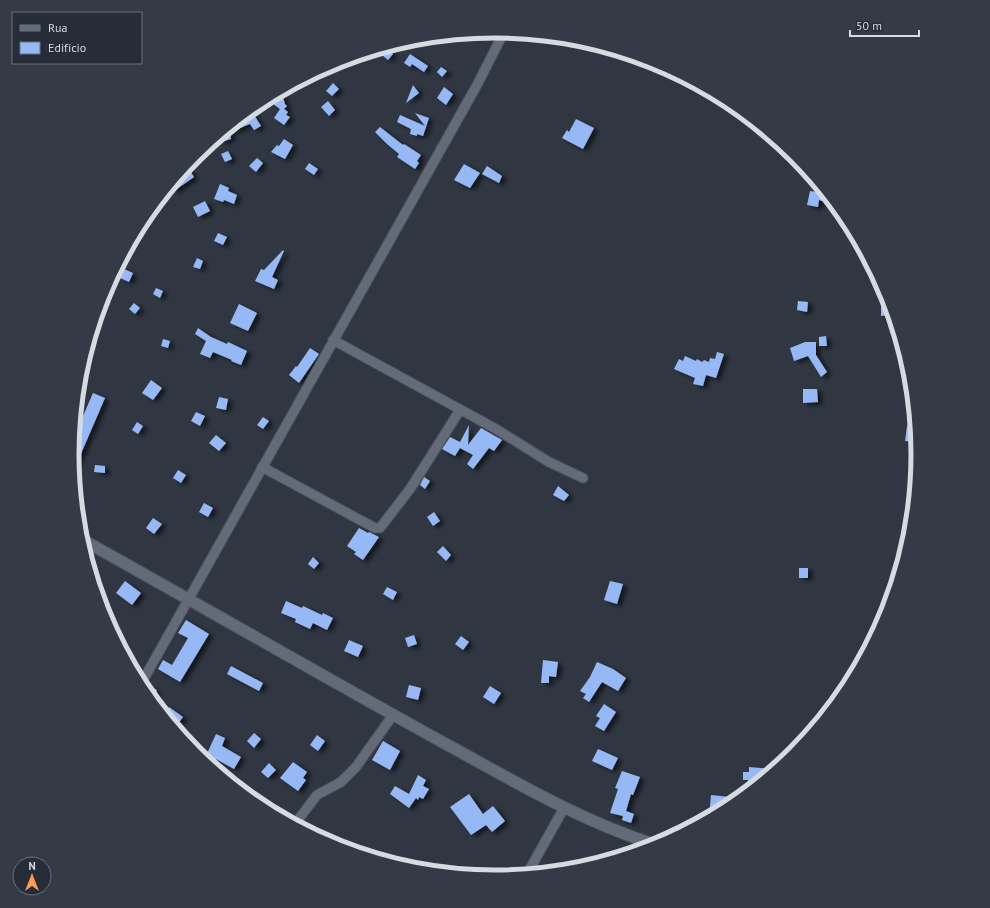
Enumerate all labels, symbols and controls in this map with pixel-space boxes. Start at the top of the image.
legend [12,12,142,64]
scale bar [850,12,919,38]
text: 50 m [856,18,882,33]
text: Rua [48,20,67,35]
text: Edifício [48,40,86,55]
north arrow [12,856,52,896]
text: N [28,859,36,873]

